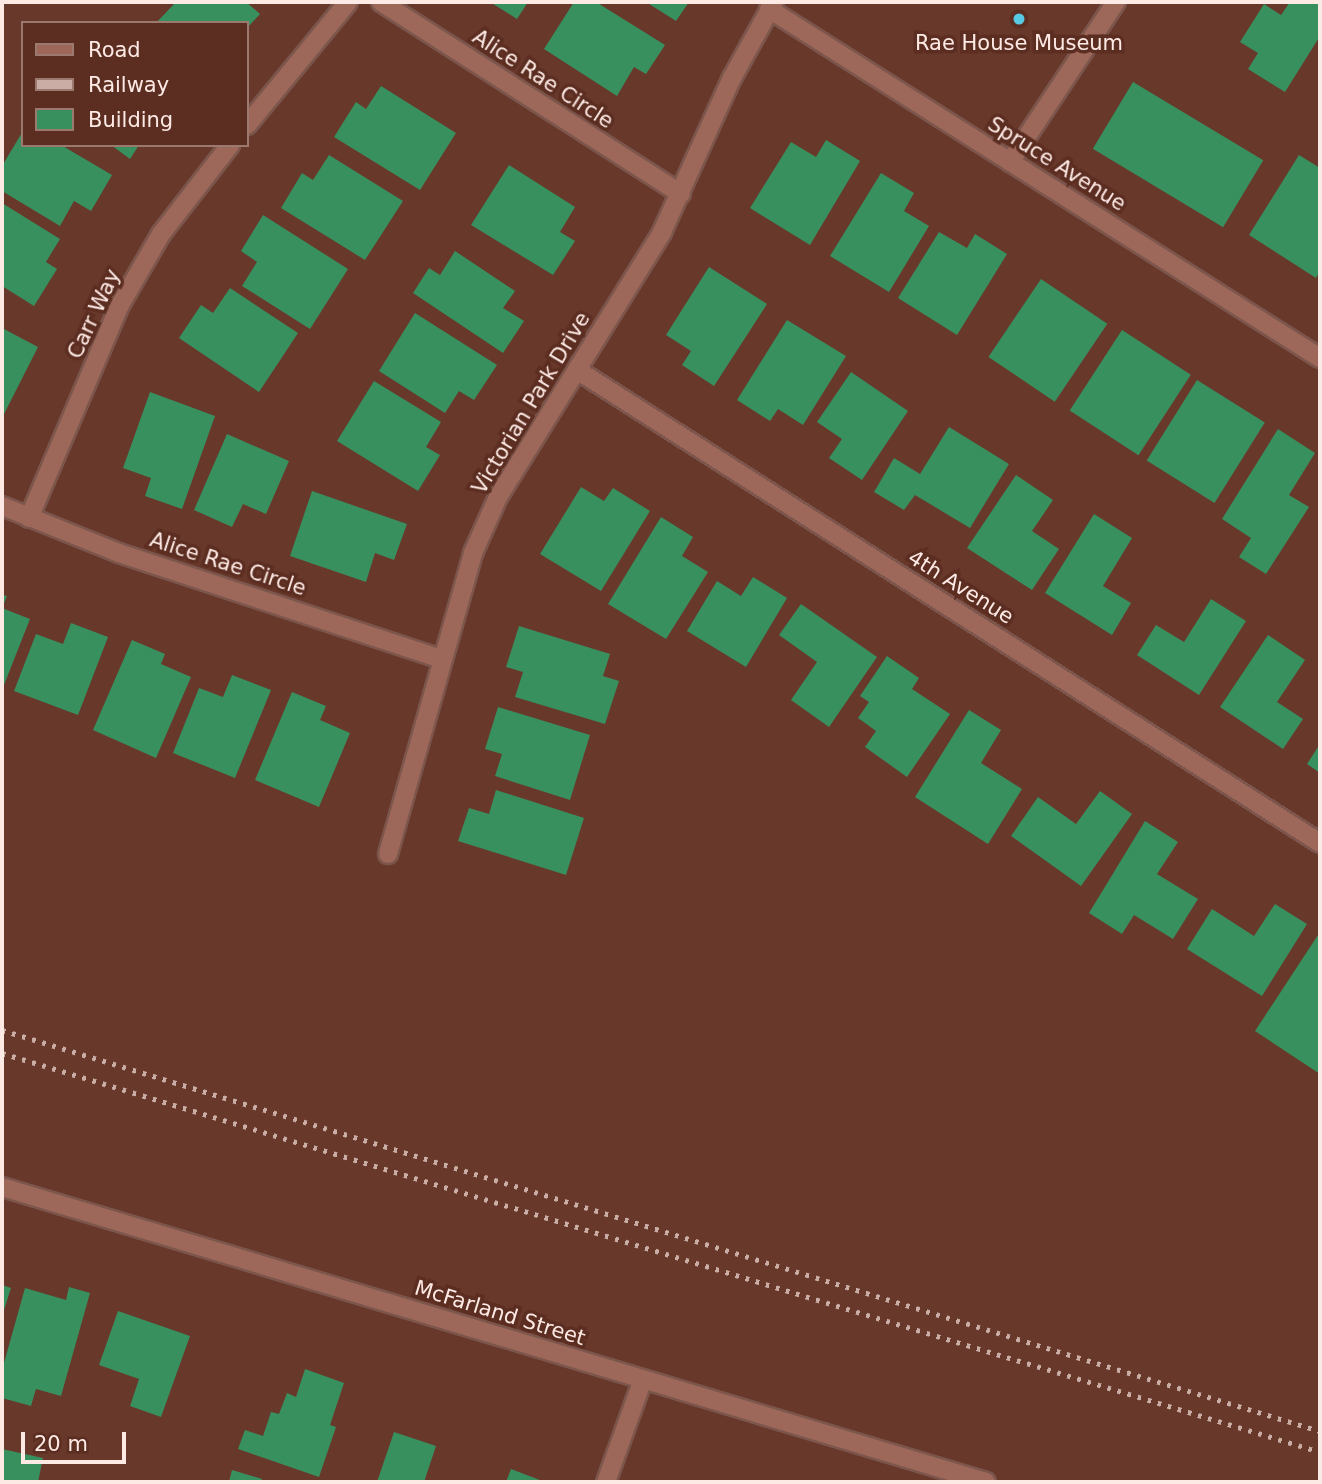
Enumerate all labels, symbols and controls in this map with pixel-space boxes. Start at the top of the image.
marker: Rae House Museum [1011,11,1027,27]
legend [21,21,248,147]
street label: Alice Rae Circle [468,24,618,134]
place label: Rae House Museum [915,30,1123,56]
text: Road [88,38,141,62]
text: Railway [88,73,169,97]
text: Building [88,108,173,132]
street label: Spruce Avenue [983,112,1131,216]
street label: Carr Way [62,265,126,363]
street label: Victorian Park Drive [467,307,595,499]
street label: Alice Rae Circle [147,527,309,601]
street label: 4th Avenue [904,545,1018,629]
street label: McFarland Street [412,1275,588,1351]
scale bar [24,1418,130,1462]
text: 20 m [34,1432,88,1456]

